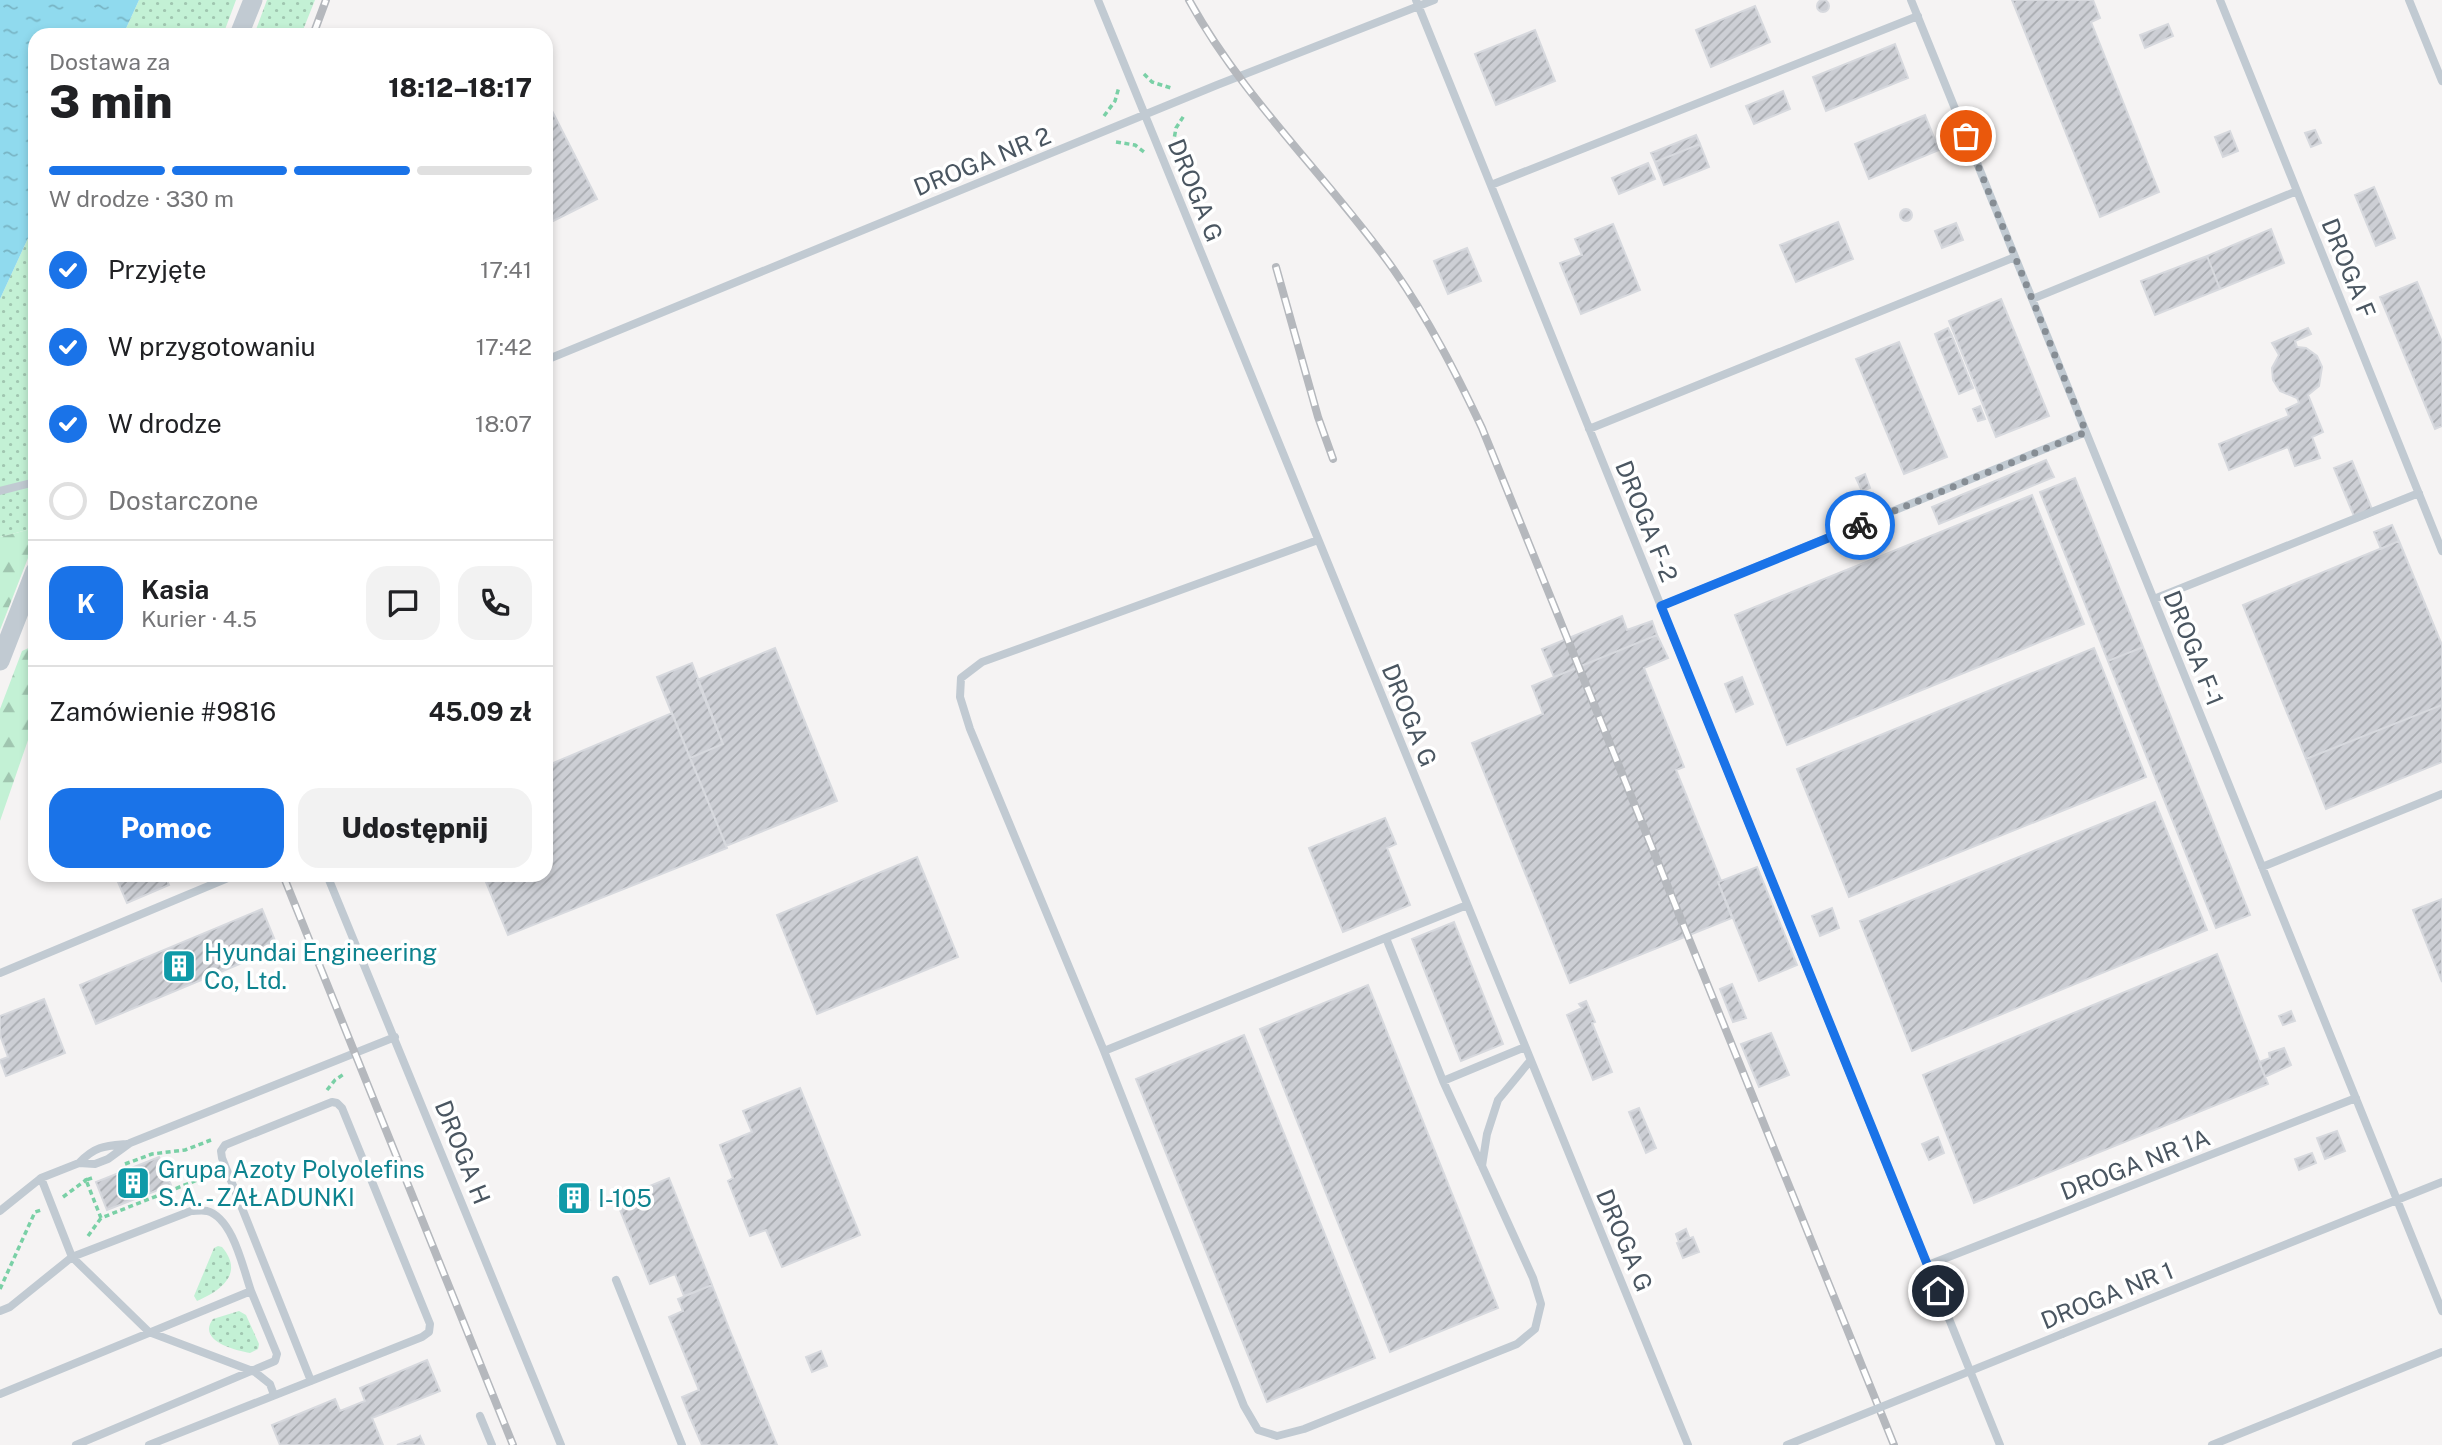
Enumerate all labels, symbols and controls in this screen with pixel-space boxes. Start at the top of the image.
text: Dostawa za [49,48,170,75]
text: 18:12–18:17 [388,72,532,103]
text: 3 min [49,74,173,128]
pin [1936,106,1996,166]
icon: bag [1947,117,1985,155]
street label: DROGA NR 2 [909,121,1055,201]
street label: DROGA G [1163,135,1229,245]
text: W drodze · 330 m [49,185,234,212]
street label: DROGA F [2316,214,2382,322]
icon: check [49,251,87,289]
text: Przyjęte [108,254,207,285]
text: 17:41 [480,256,532,283]
icon: check [49,328,87,366]
text: W przygotowaniu [108,331,316,362]
text: 17:42 [476,333,532,360]
icon: check [49,405,87,443]
text: W drodze [108,408,222,439]
text: 18:07 [475,410,532,437]
street label: DROGA F-2 [1610,456,1684,586]
text: Dostarczone [108,485,259,516]
courier [1825,490,1895,560]
icon: bike [1841,506,1879,544]
button: chat [366,566,440,640]
button: phone [458,566,532,640]
text: Kasia [141,574,209,605]
street label: DROGA F-1 [2158,586,2230,710]
text: K [77,588,95,619]
text: Kurier · 4.5 [141,605,257,632]
street label: DROGA G [1377,660,1443,770]
text: Zamówienie #9816 [49,696,276,727]
text: 45.09 zł [428,696,532,727]
button: Pomoc [49,788,284,868]
button: Udostępnij [298,788,532,868]
place label: Hyundai Engineering Co, Ltd. [204,938,437,994]
building icon: Hyundai Engineering Co, Ltd. [160,947,198,985]
street label: DROGA H [430,1096,496,1208]
street label: DROGA NR 1A [2056,1123,2214,1205]
place label: Grupa Azoty Polyolefins S.A. - ZAŁADUNKI [158,1155,425,1211]
building icon: Grupa Azoty Polyolefins S.A. - ZAŁADUNKI [114,1164,152,1202]
building icon: I-105 [555,1179,593,1217]
place label: I-105 [598,1184,652,1212]
street label: DROGA G [1591,1185,1659,1295]
street label: DROGA NR 1 [2037,1256,2177,1334]
pin [1908,1261,1968,1321]
icon: home [1919,1272,1957,1310]

